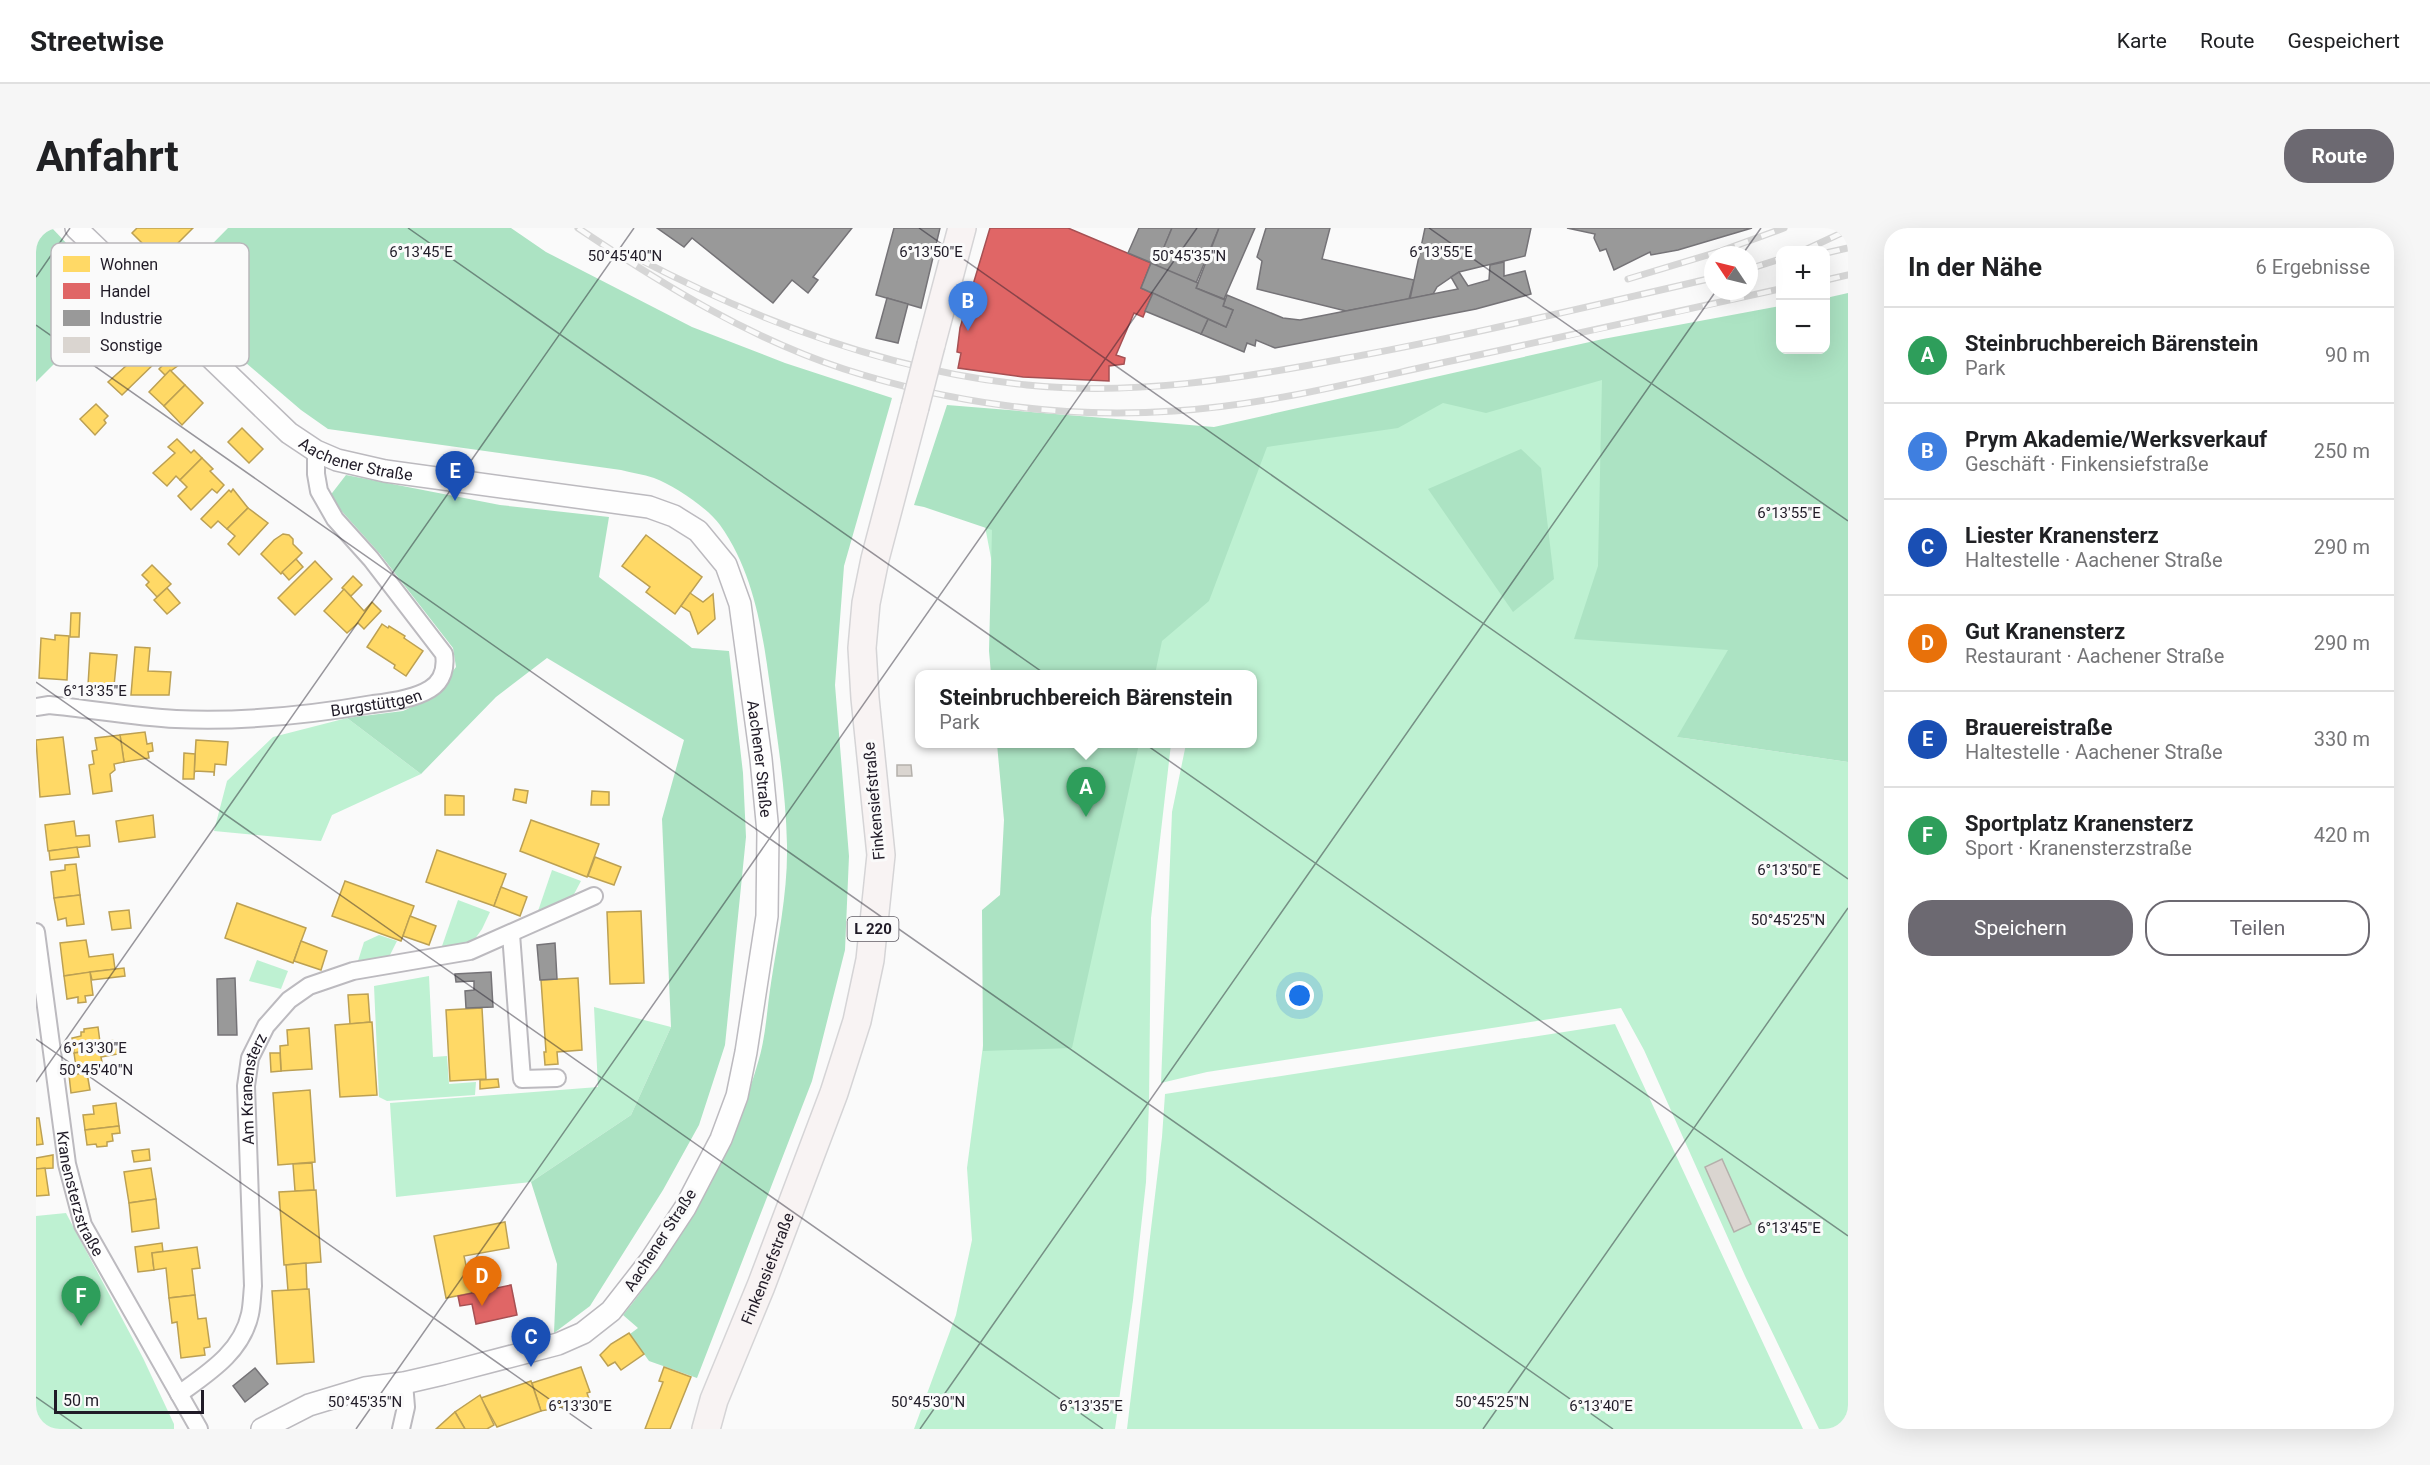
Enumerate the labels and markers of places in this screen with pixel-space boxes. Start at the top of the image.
pin: B [948,282,988,331]
pin: E [436,452,474,501]
pin: A [1066,768,1106,817]
pin: D [462,1256,502,1306]
pin: F [62,1276,100,1326]
pin: C [512,1318,550,1367]

